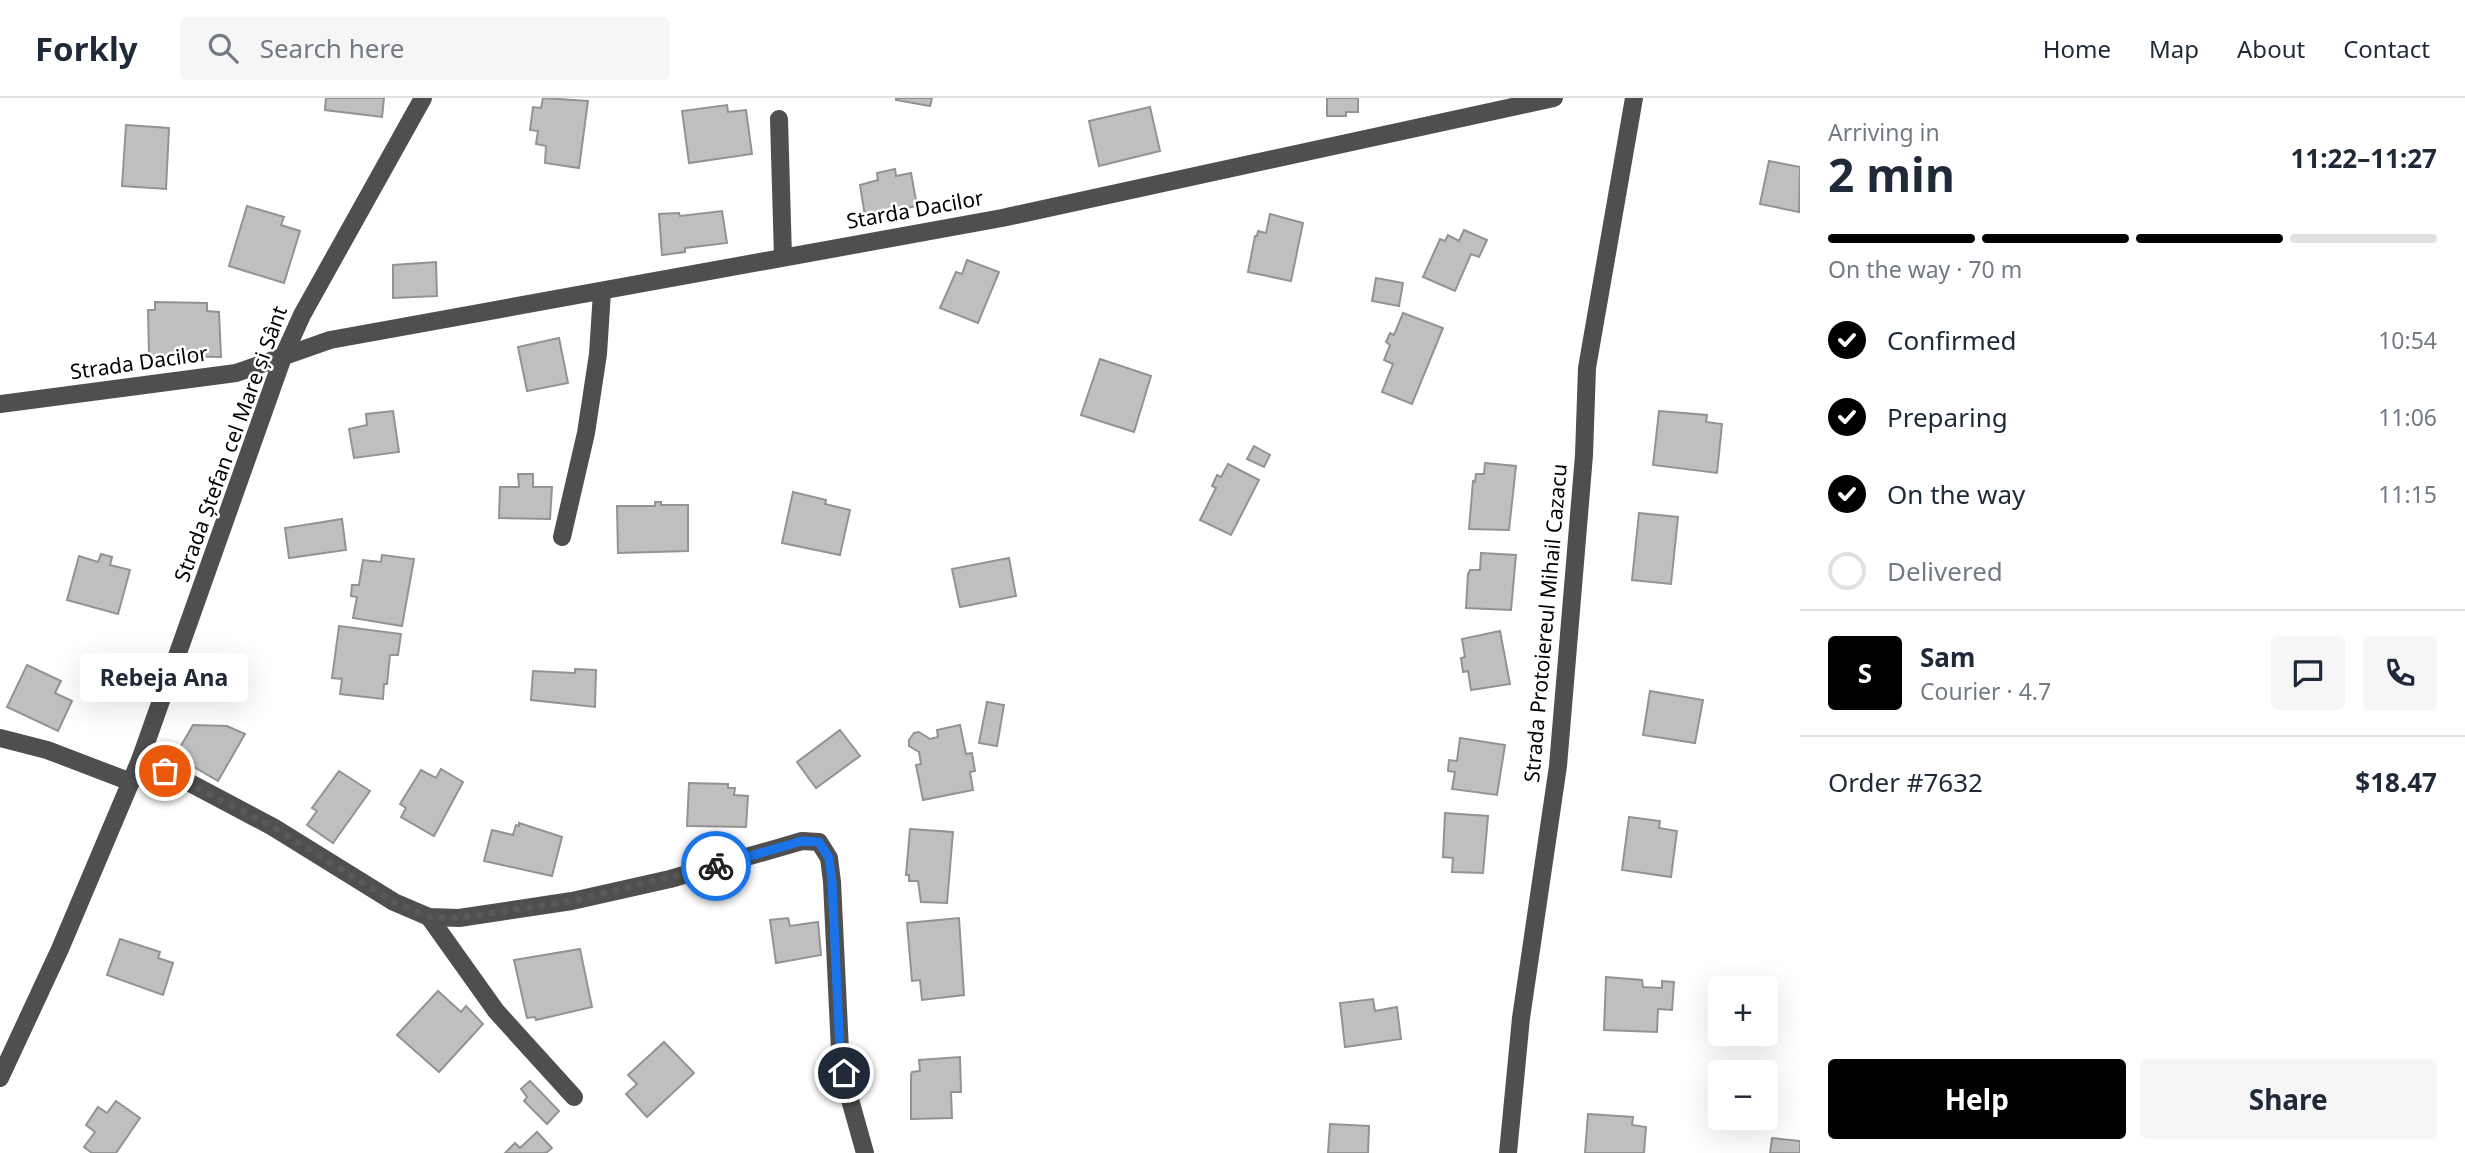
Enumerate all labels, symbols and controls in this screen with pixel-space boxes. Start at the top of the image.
search box [180,17,670,80]
text: Forkly [35,26,138,71]
icon: search [204,29,242,67]
text: Search here [260,30,404,66]
text: Home [2043,32,2111,65]
text: Map [2149,32,2199,65]
text: About [2237,32,2305,65]
text: Contact [2343,32,2430,65]
text: Arriving in [1828,116,1940,148]
text: 11:22–11:27 [2290,140,2437,176]
text: 2 min [1828,143,1955,205]
street label: Starda Dacilor [844,183,986,235]
text: On the way · 70 m [1828,253,2022,285]
street label: Strada Ștefan cel Mare și Sânt [167,301,293,586]
icon: check [1828,321,1866,359]
text: Confirmed [1887,322,2017,358]
text: 10:54 [2378,324,2437,356]
street label: Strada Dacilor [68,338,210,386]
icon: check [1828,398,1866,436]
text: Preparing [1887,399,2008,435]
text: 11:06 [2378,401,2437,433]
street label: Strada Protoiereul Mihail Cazacu [1517,462,1573,783]
icon: check [1828,475,1866,513]
text: On the way [1887,476,2025,512]
text: 11:15 [2378,478,2437,510]
text: Delivered [1887,553,2003,589]
button: chat [2271,636,2345,710]
button: phone [2363,636,2437,710]
text: Sam [1920,639,1975,675]
callout: Rebeja Ana [81,652,249,701]
text: S [1858,655,1872,691]
text: Rebeja Ana [100,661,228,693]
text: Courier · 4.7 [1920,675,2051,707]
pin [135,741,195,801]
icon: bag [146,752,184,790]
text: Order #7632 [1828,764,1983,800]
text: $18.47 [2355,764,2437,800]
courier [681,831,751,901]
icon: bike [697,847,735,885]
map controls [1708,976,1778,1130]
button: + [1708,976,1778,1046]
pin [814,1043,874,1103]
icon: home [825,1054,863,1092]
button: Help [1828,1059,2126,1139]
button: Share [2140,1059,2437,1139]
button: − [1708,1060,1778,1130]

